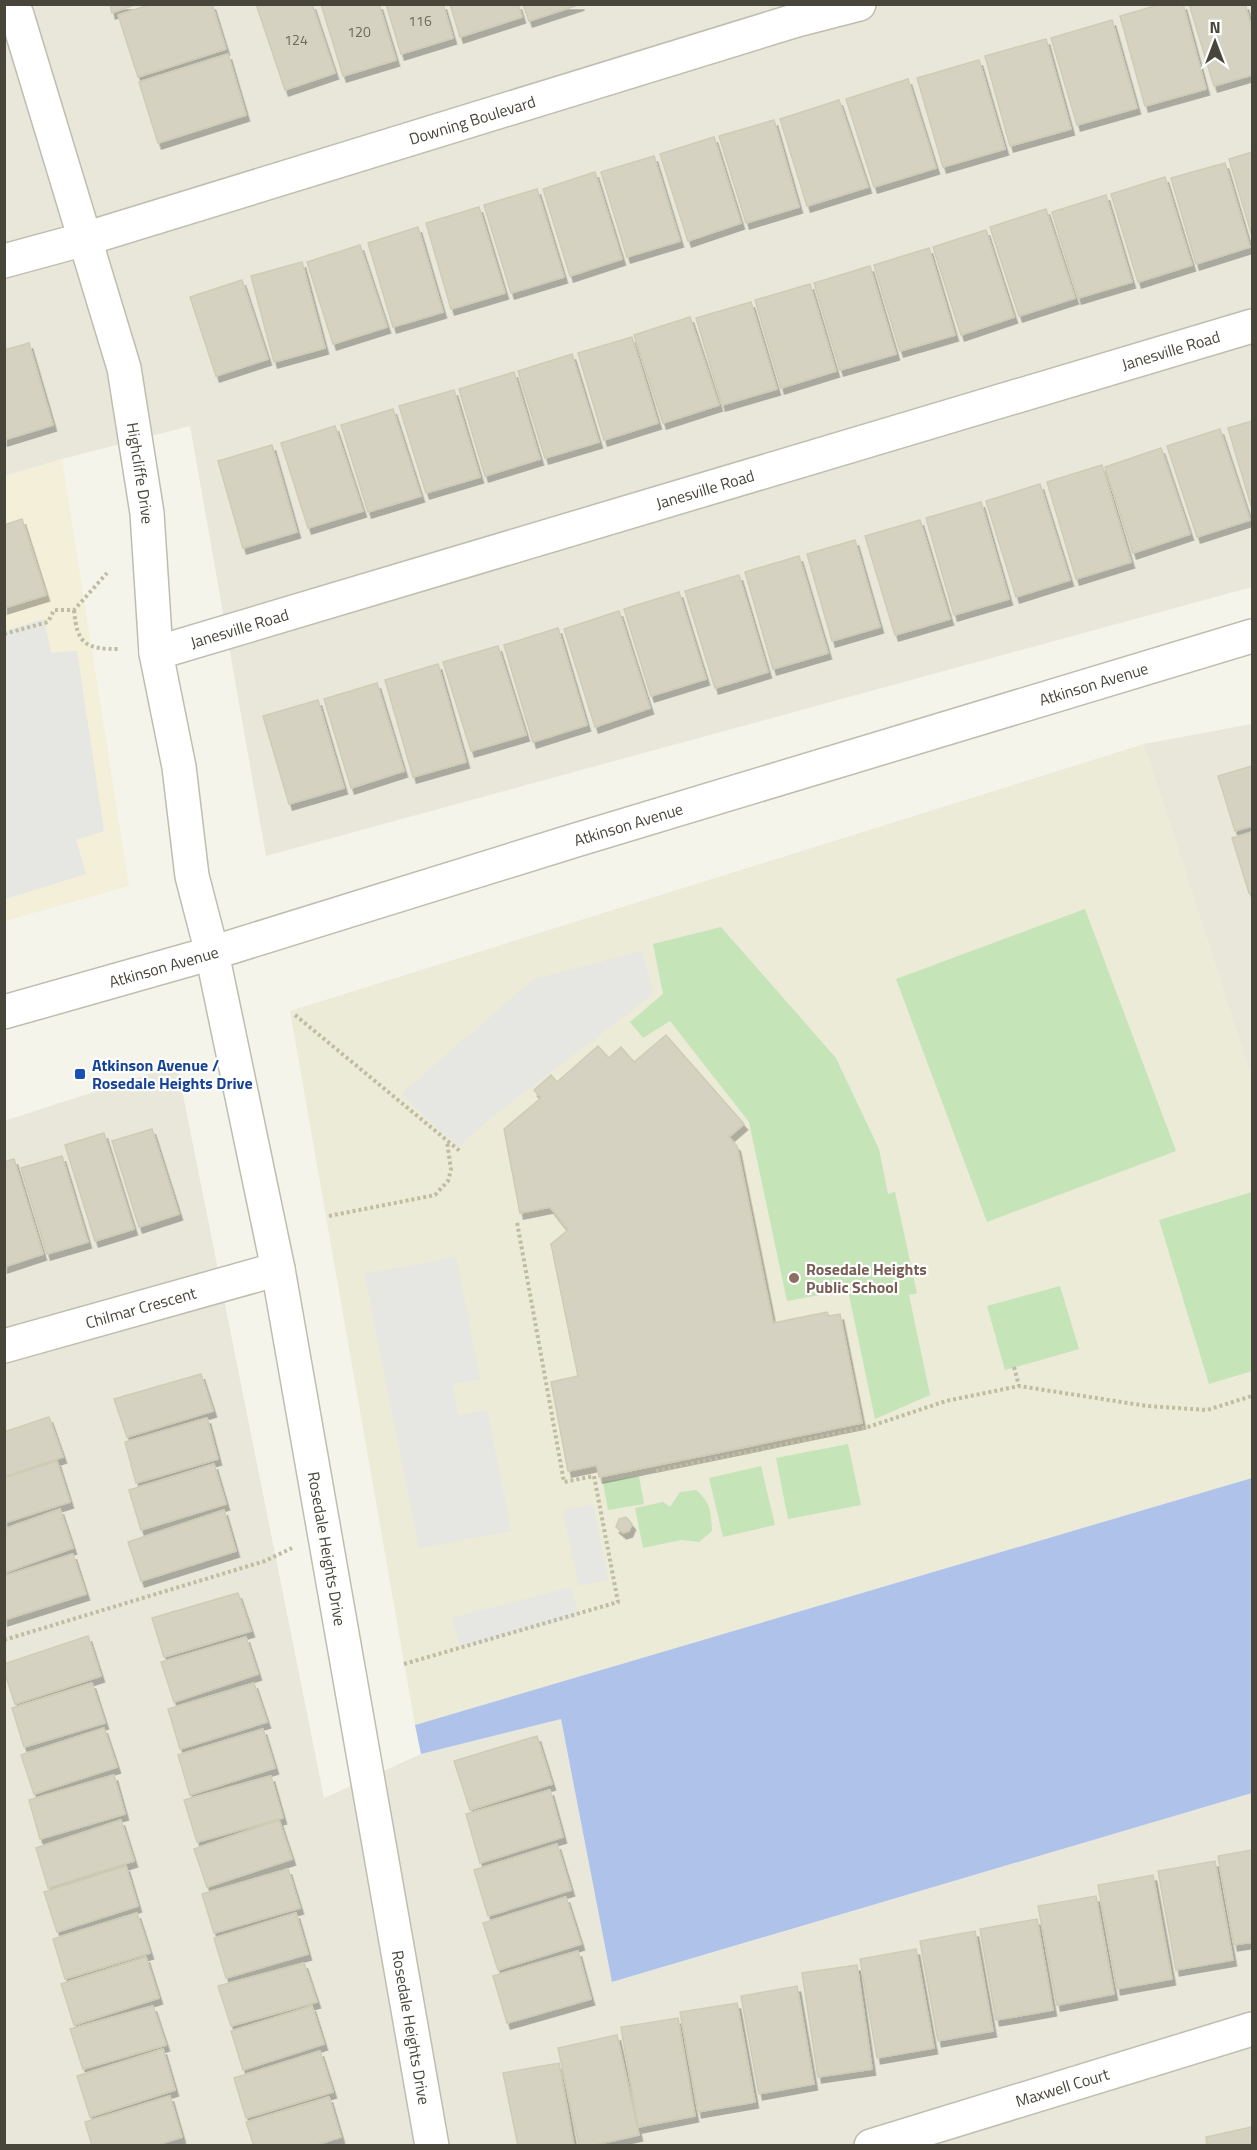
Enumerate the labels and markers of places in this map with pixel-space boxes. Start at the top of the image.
place label: Atkinson Avenue / Rosedale Heights Drive [92,1053,253,1095]
marker: Atkinson Avenue / Rosedale Heights Drive [73,1067,87,1081]
place label: Rosedale Heights Public School [806,1257,927,1299]
marker: Rosedale Heights Public School [787,1271,801,1285]

